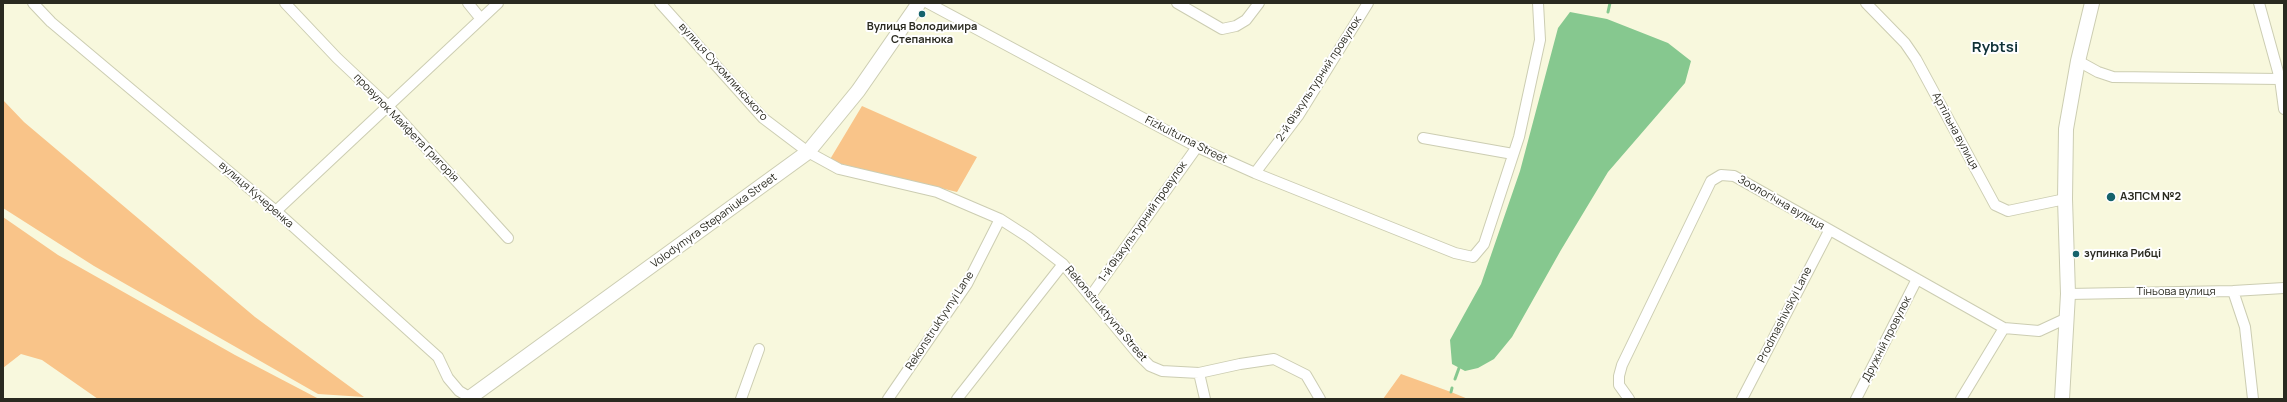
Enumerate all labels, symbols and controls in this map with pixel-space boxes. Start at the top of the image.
marker: Вулиця Володимира Степанюка [917,9,927,19]
street label: 2-й Фізкультурний провулок [1274,14,1364,144]
street label: вулиця Сухомлинського [676,20,770,124]
place label: Вулиця Володимира Степанюка [867,20,977,46]
district label: Rybtsi [1972,39,2018,57]
street label: провулок Майфета Григорія [351,71,461,185]
street label: Артільна вулиця [1929,90,1981,172]
street label: Fizkulturna Street [1143,114,1229,166]
street label: вулиця Кучеренка [216,159,296,231]
street label: 1-й Фізкультурний провулок [1096,159,1190,285]
street label: Volodymyra Stepaniuka Street [648,171,780,271]
street label: Зоологічна вулиця [1735,173,1827,233]
place label: АЗПСМ №2 [2120,190,2181,204]
marker: АЗПСМ №2 [2105,191,2117,203]
place label: зупинка Рибці [2084,247,2161,261]
marker: зупинка Рибці [2071,249,2081,259]
street label: Rekonstruktyvna Street [1062,264,1150,364]
street label: Prodmashivskyi Lane [1755,265,1815,365]
street label: Rekonstruktyvnyi Lane [903,269,977,373]
street label: Тіньова вулиця [2136,285,2216,299]
street label: Дружній провулок [1860,294,1914,384]

